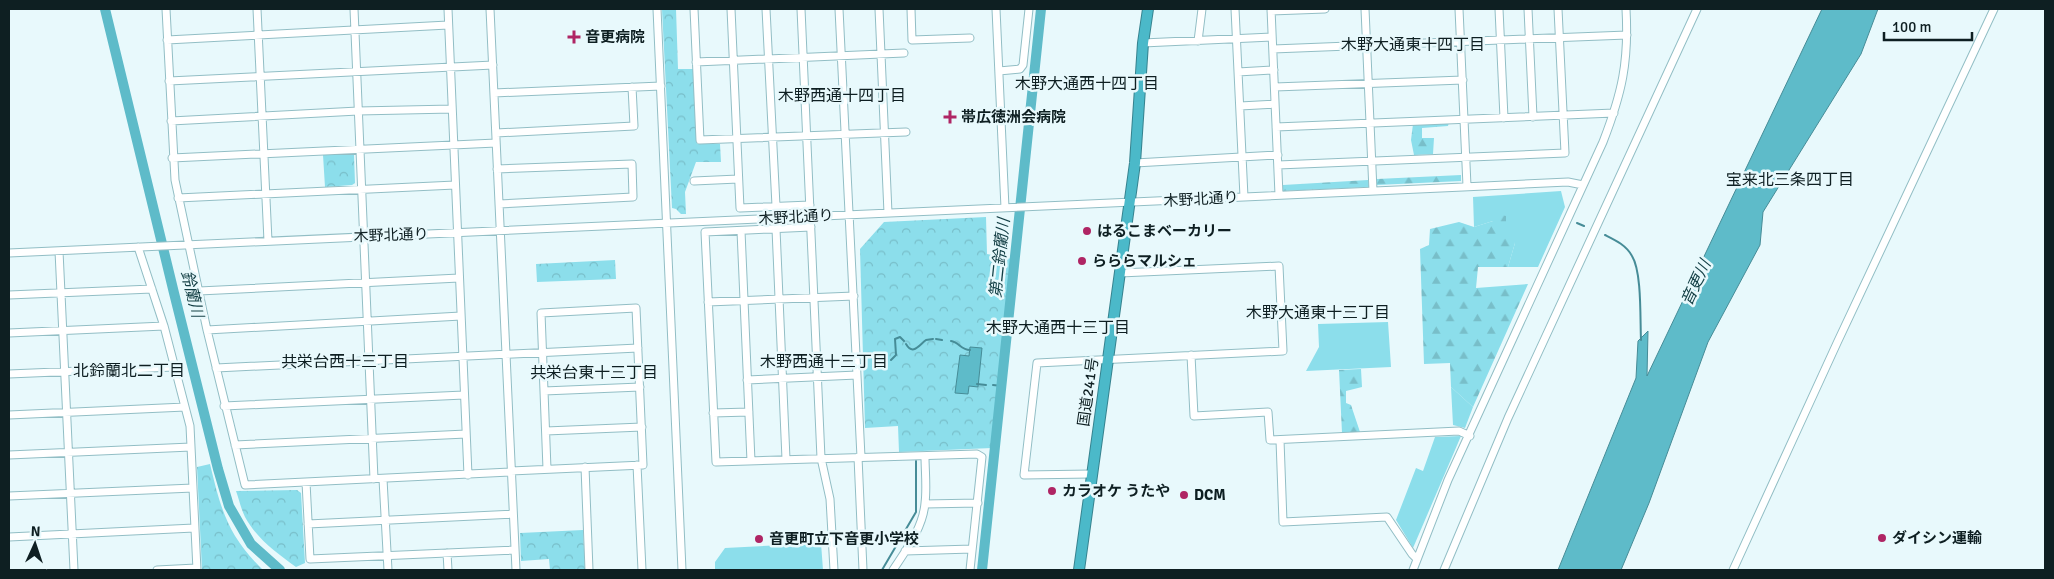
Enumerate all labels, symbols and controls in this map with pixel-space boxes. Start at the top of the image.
scale bar [1884,10,1972,42]
text: 100 m [1892,18,1932,36]
place label: 音更病院 [585,28,645,46]
marker: 音更病院 [567,30,581,44]
district label: 木野大通東十四丁目 [1341,35,1485,55]
district label: 木野大通西十四丁目 [1015,74,1159,94]
district label: 木野西通十四丁目 [778,86,906,106]
place label: 帯広徳洲会病院 [961,108,1066,126]
marker: 帯広徳洲会病院 [943,110,957,124]
district label: 宝来北三条四丁目 [1726,170,1854,190]
street label: 木野北通り [1163,188,1239,210]
street label: 木野北通り [758,206,834,228]
water label: 第二鈴蘭川 [986,215,1014,299]
place label: はるこまベーカリー [1097,222,1232,240]
street label: 木野北通り [353,225,429,245]
marker: はるこまベーカリー [1081,225,1093,237]
place label: らららマルシェ [1092,252,1197,270]
marker: らららマルシェ [1076,255,1088,267]
water label: 音更川 [1677,255,1716,309]
water label: 鈴蘭川 [176,268,208,322]
district label: 木野大通東十三丁目 [1246,303,1390,323]
district label: 木野大通西十三丁目 [986,318,1130,338]
district label: 共栄台西十三丁目 [281,352,409,372]
district label: 木野西通十三丁目 [760,352,888,372]
street label: 国道241号 [1074,356,1102,428]
district label: 北鈴蘭北二丁目 [73,361,185,381]
district label: 共栄台東十三丁目 [530,363,658,383]
place label: カラオケ うたや [1062,482,1170,500]
marker: カラオケ うたや [1046,485,1058,497]
place label: DCM [1194,486,1226,504]
marker: DCM [1178,489,1190,501]
north arrow [10,519,60,569]
text: N [30,523,41,540]
place label: ダイシン運輸 [1892,529,1982,547]
place label: 音更町立下音更小学校 [769,530,919,548]
marker: ダイシン運輸 [1876,532,1888,544]
marker: 音更町立下音更小学校 [753,533,765,545]

